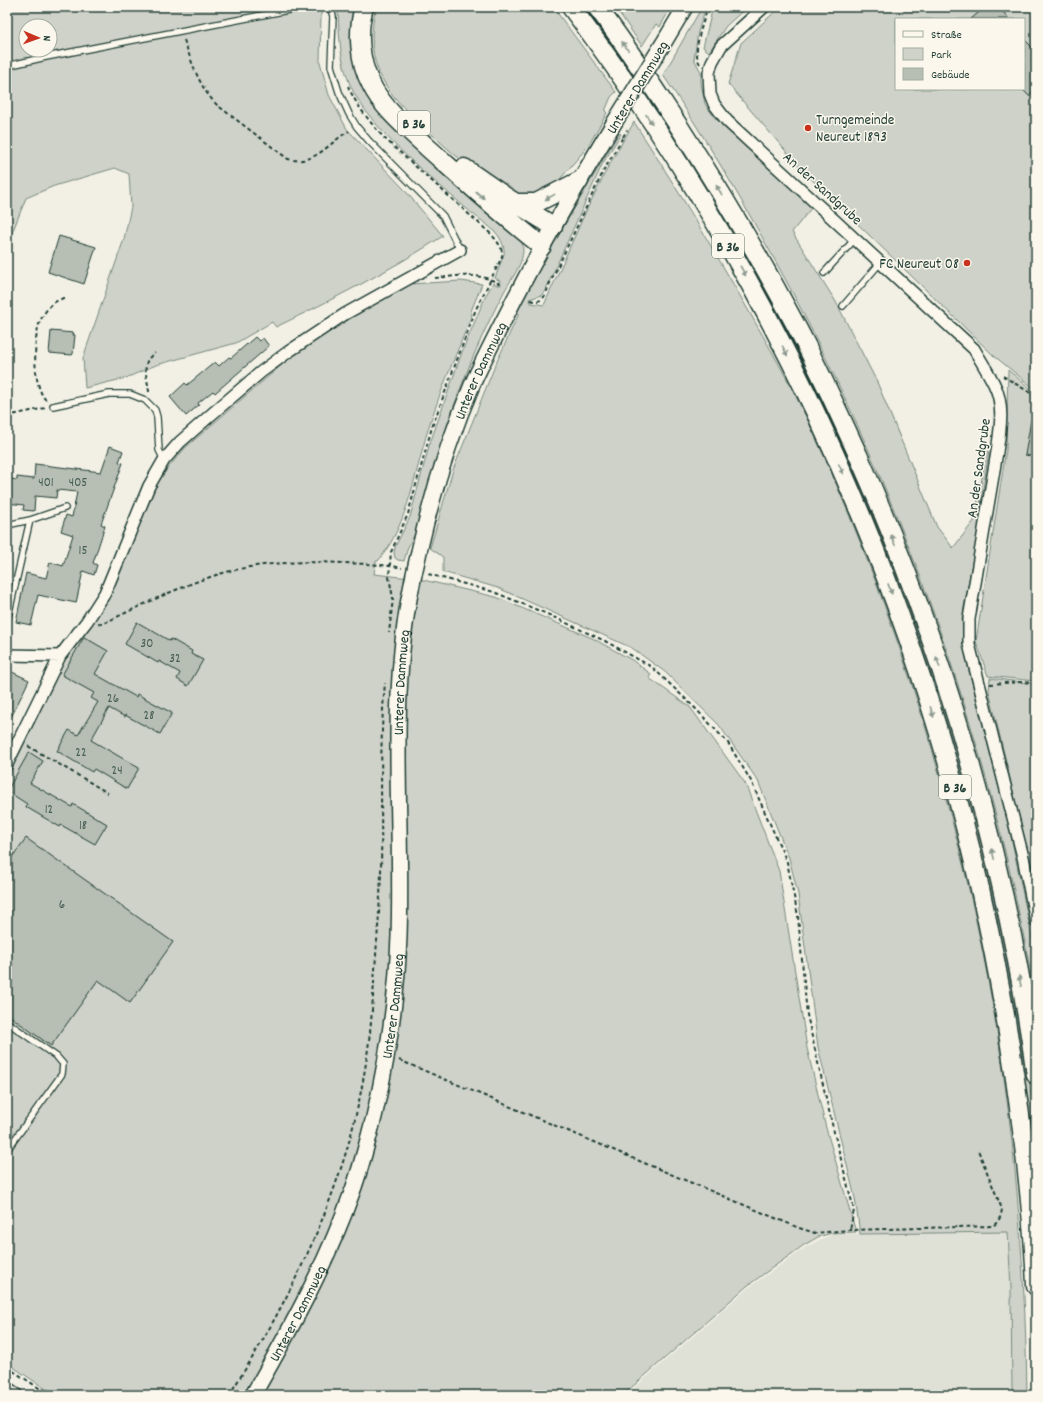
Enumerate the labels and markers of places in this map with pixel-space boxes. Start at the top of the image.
place label: Turngemeinde Neureut 1893 [816,110,895,149]
marker: Turngemeinde Neureut 1893 [803,123,813,133]
place label: FC Neureut 08 [879,254,959,276]
marker: FC Neureut 08 [962,258,972,268]

